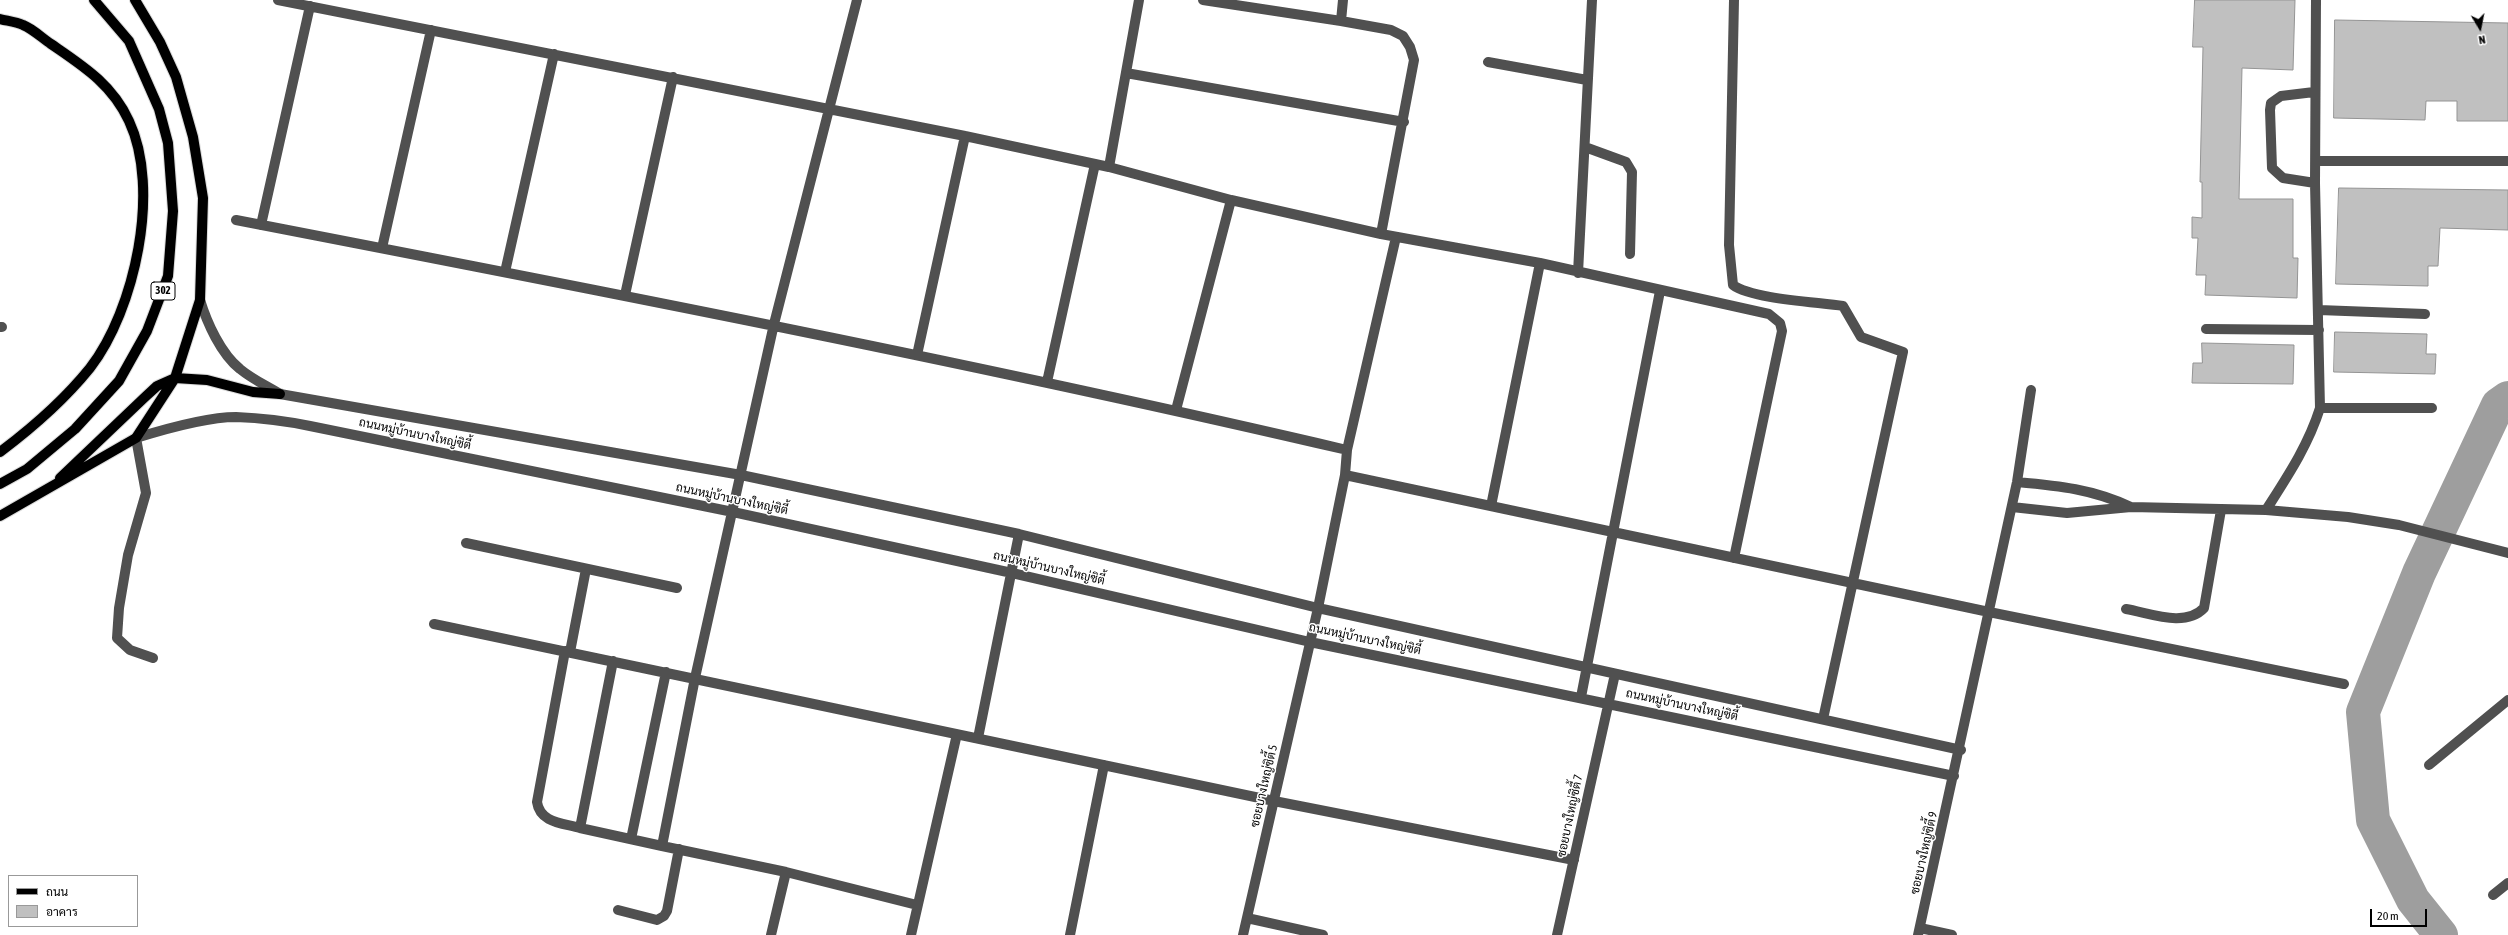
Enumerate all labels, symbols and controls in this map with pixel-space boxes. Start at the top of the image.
north arrow [2460,8,2500,48]
text: N [2478,33,2486,46]
road number: 302 [151,282,175,300]
street label: ถนนหมู่บ้านบางใหญ่ซิตี้ [358,415,472,453]
street label: ถนนหมู่บ้านบางใหญ่ซิตี้ [675,480,789,518]
street label: ถนนหมู่บ้านบางใหญ่ซิตี้ [992,548,1106,588]
street label: ถนนหมู่บ้านบางใหญ่ซิตี้ [1308,620,1422,658]
street label: ถนนหมู่บ้านบางใหญ่ซิตี้ [1625,686,1739,724]
street label: ซอยบางใหญ่ซิตี้ 5 [1247,743,1281,829]
street label: ซอยบางใหญ่ซิตี้ 7 [1554,773,1586,859]
street label: ซอยบางใหญ่ซิตี้ 9 [1907,810,1941,896]
legend [8,875,138,927]
text: ถนน [46,885,68,899]
scale bar [2372,901,2429,927]
text: อาคาร [46,905,78,919]
text: 20 m [2377,909,2399,923]

